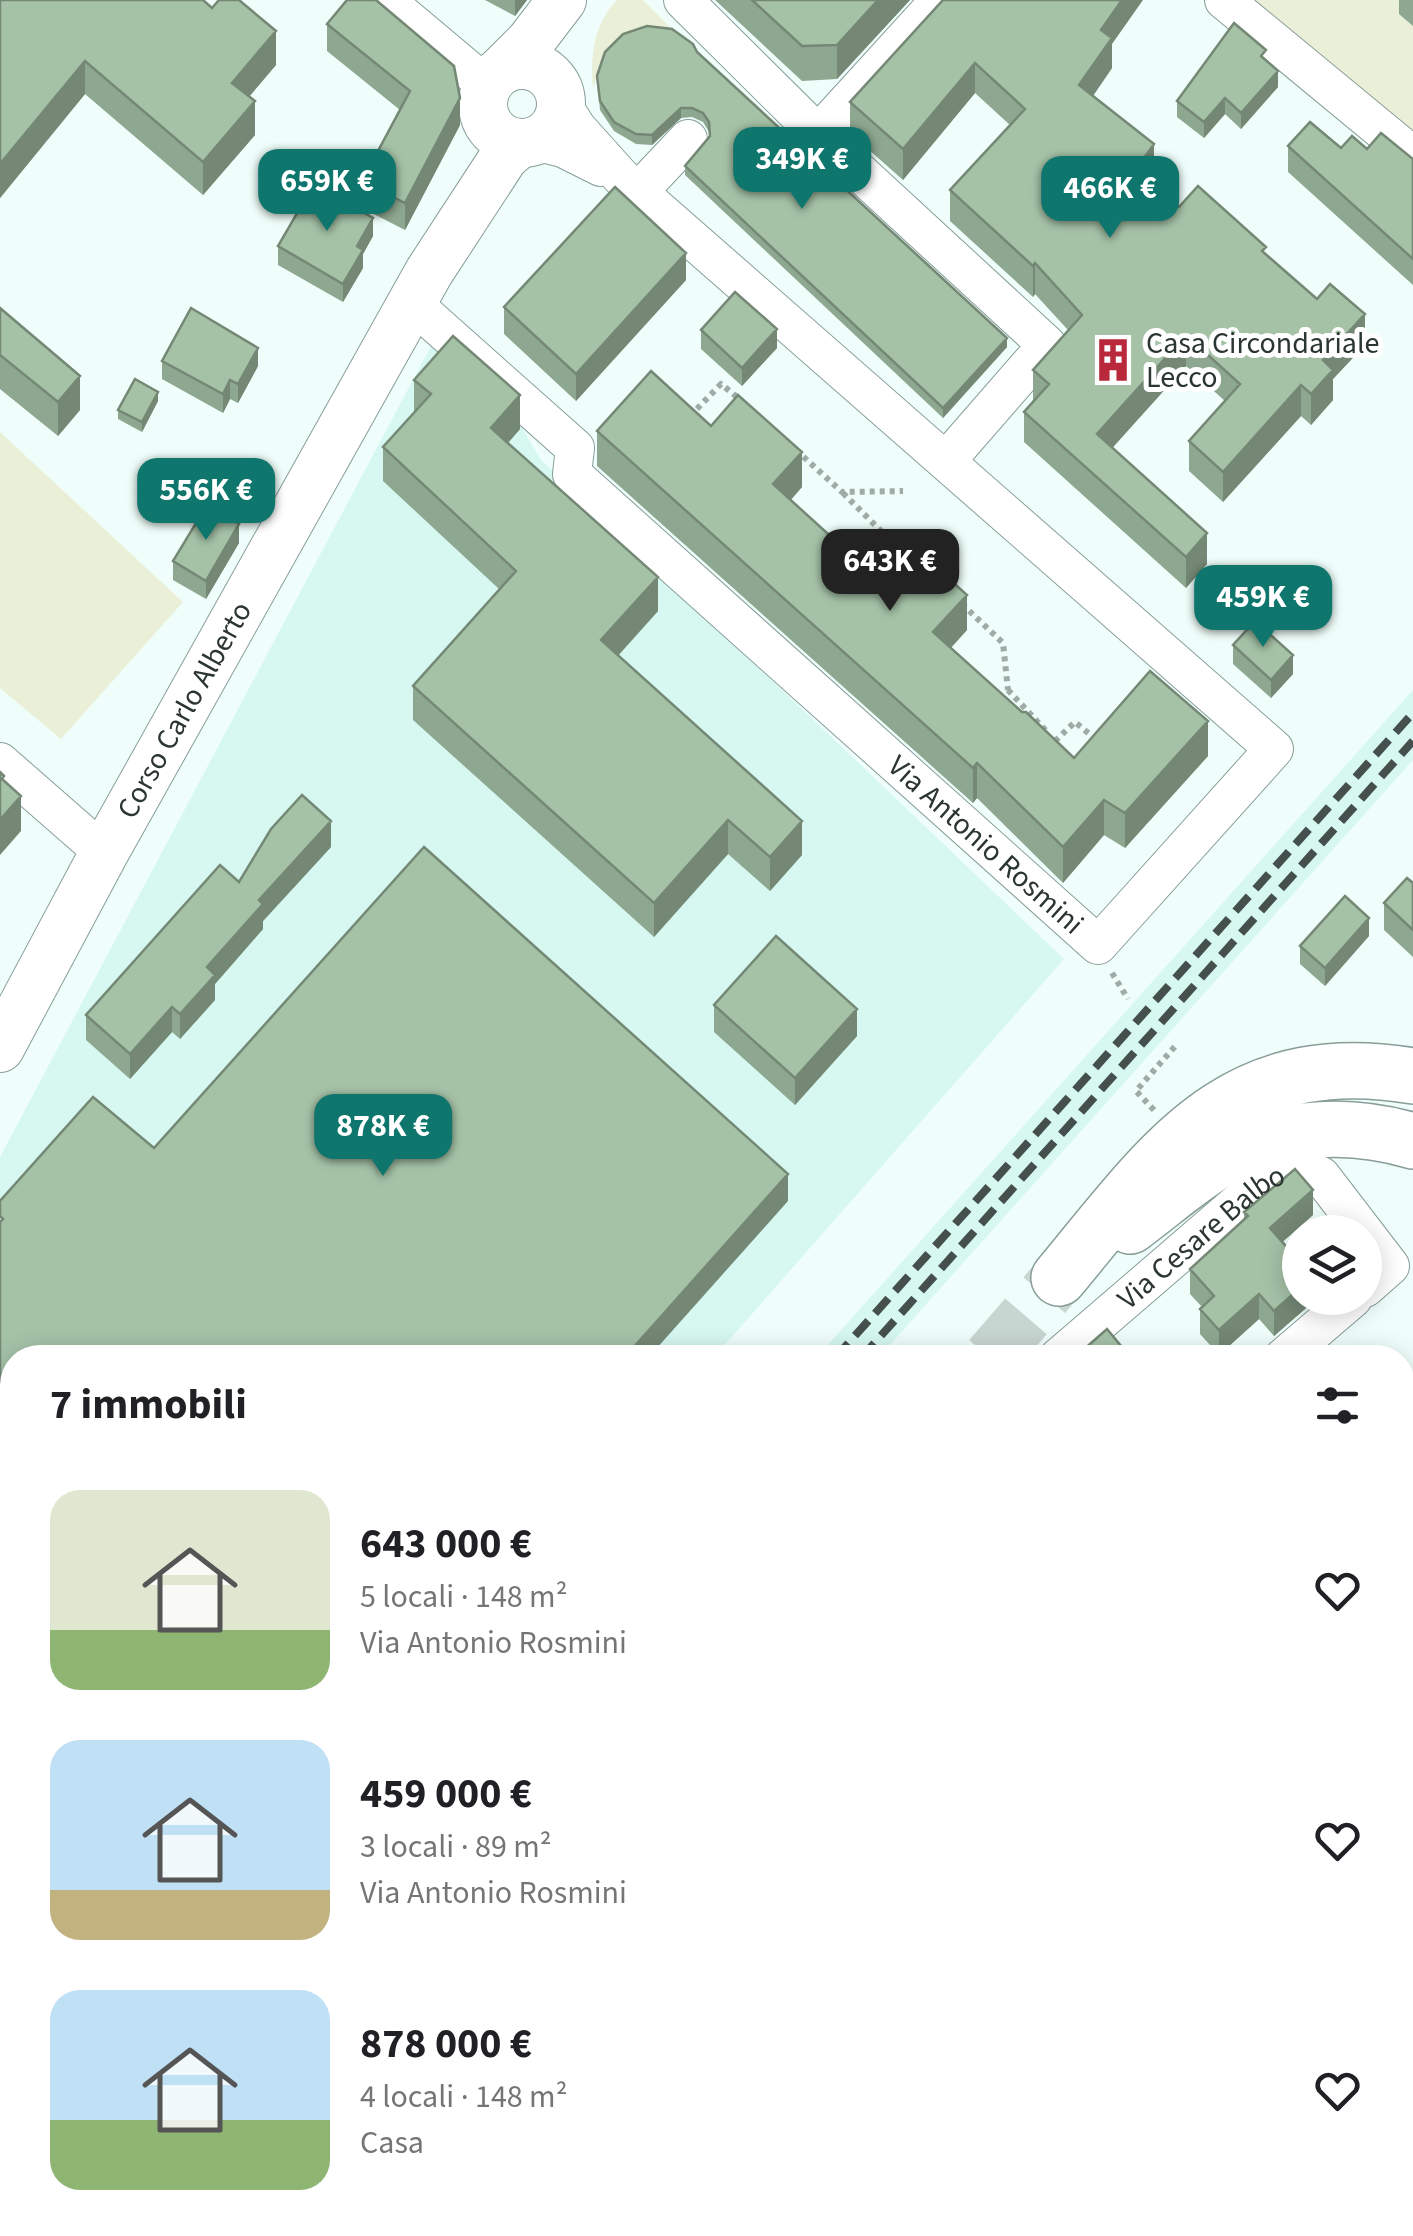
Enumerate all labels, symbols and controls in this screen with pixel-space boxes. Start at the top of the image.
pin: 349K € [721,127,883,212]
text: 349K € [755,136,849,182]
pin: 659K € [246,149,408,234]
pin: 466K € [1029,156,1191,241]
text: 659K € [280,158,374,204]
text: 466K € [1063,165,1157,211]
place label: Casa Circondariale Lecco [1146,322,1380,399]
building icon: Casa Circondariale Lecco [1089,336,1137,384]
pin: 556K € [125,458,287,543]
text: 556K € [159,467,253,513]
pin: 643K € [809,529,971,614]
text: 643K € [843,538,937,584]
pin: 459K € [1182,565,1344,650]
text: 459K € [1216,574,1310,620]
street label: Corso Carlo Alberto [106,593,262,826]
street label: Via Antonio Rosmini [878,745,1094,944]
pin: 878K € [302,1094,464,1179]
text: 878K € [336,1103,430,1149]
street label: Via Cesare Balbo [1108,1153,1292,1319]
map controls [1282,1215,1382,1315]
button: layers [1282,1215,1382,1315]
text: 7 immobili [50,1375,247,1435]
icon: filters [1310,1378,1365,1433]
text: 643 000 € [360,1514,532,1574]
icon: home [130,1530,250,1650]
icon: heart [1310,1563,1365,1618]
text: 5 locali · 148 m² [360,1574,567,1620]
text: Via Antonio Rosmini [360,1620,627,1666]
text: 459 000 € [360,1764,532,1824]
icon: home [130,1780,250,1900]
icon: heart [1310,1813,1365,1868]
text: 3 locali · 89 m² [360,1824,552,1870]
text: Via Antonio Rosmini [360,1870,627,1916]
text: 878 000 € [360,2014,532,2074]
icon: home [130,2030,250,2150]
icon: heart [1310,2063,1365,2118]
text: 4 locali · 148 m² [360,2074,567,2120]
text: Casa [360,2120,424,2166]

